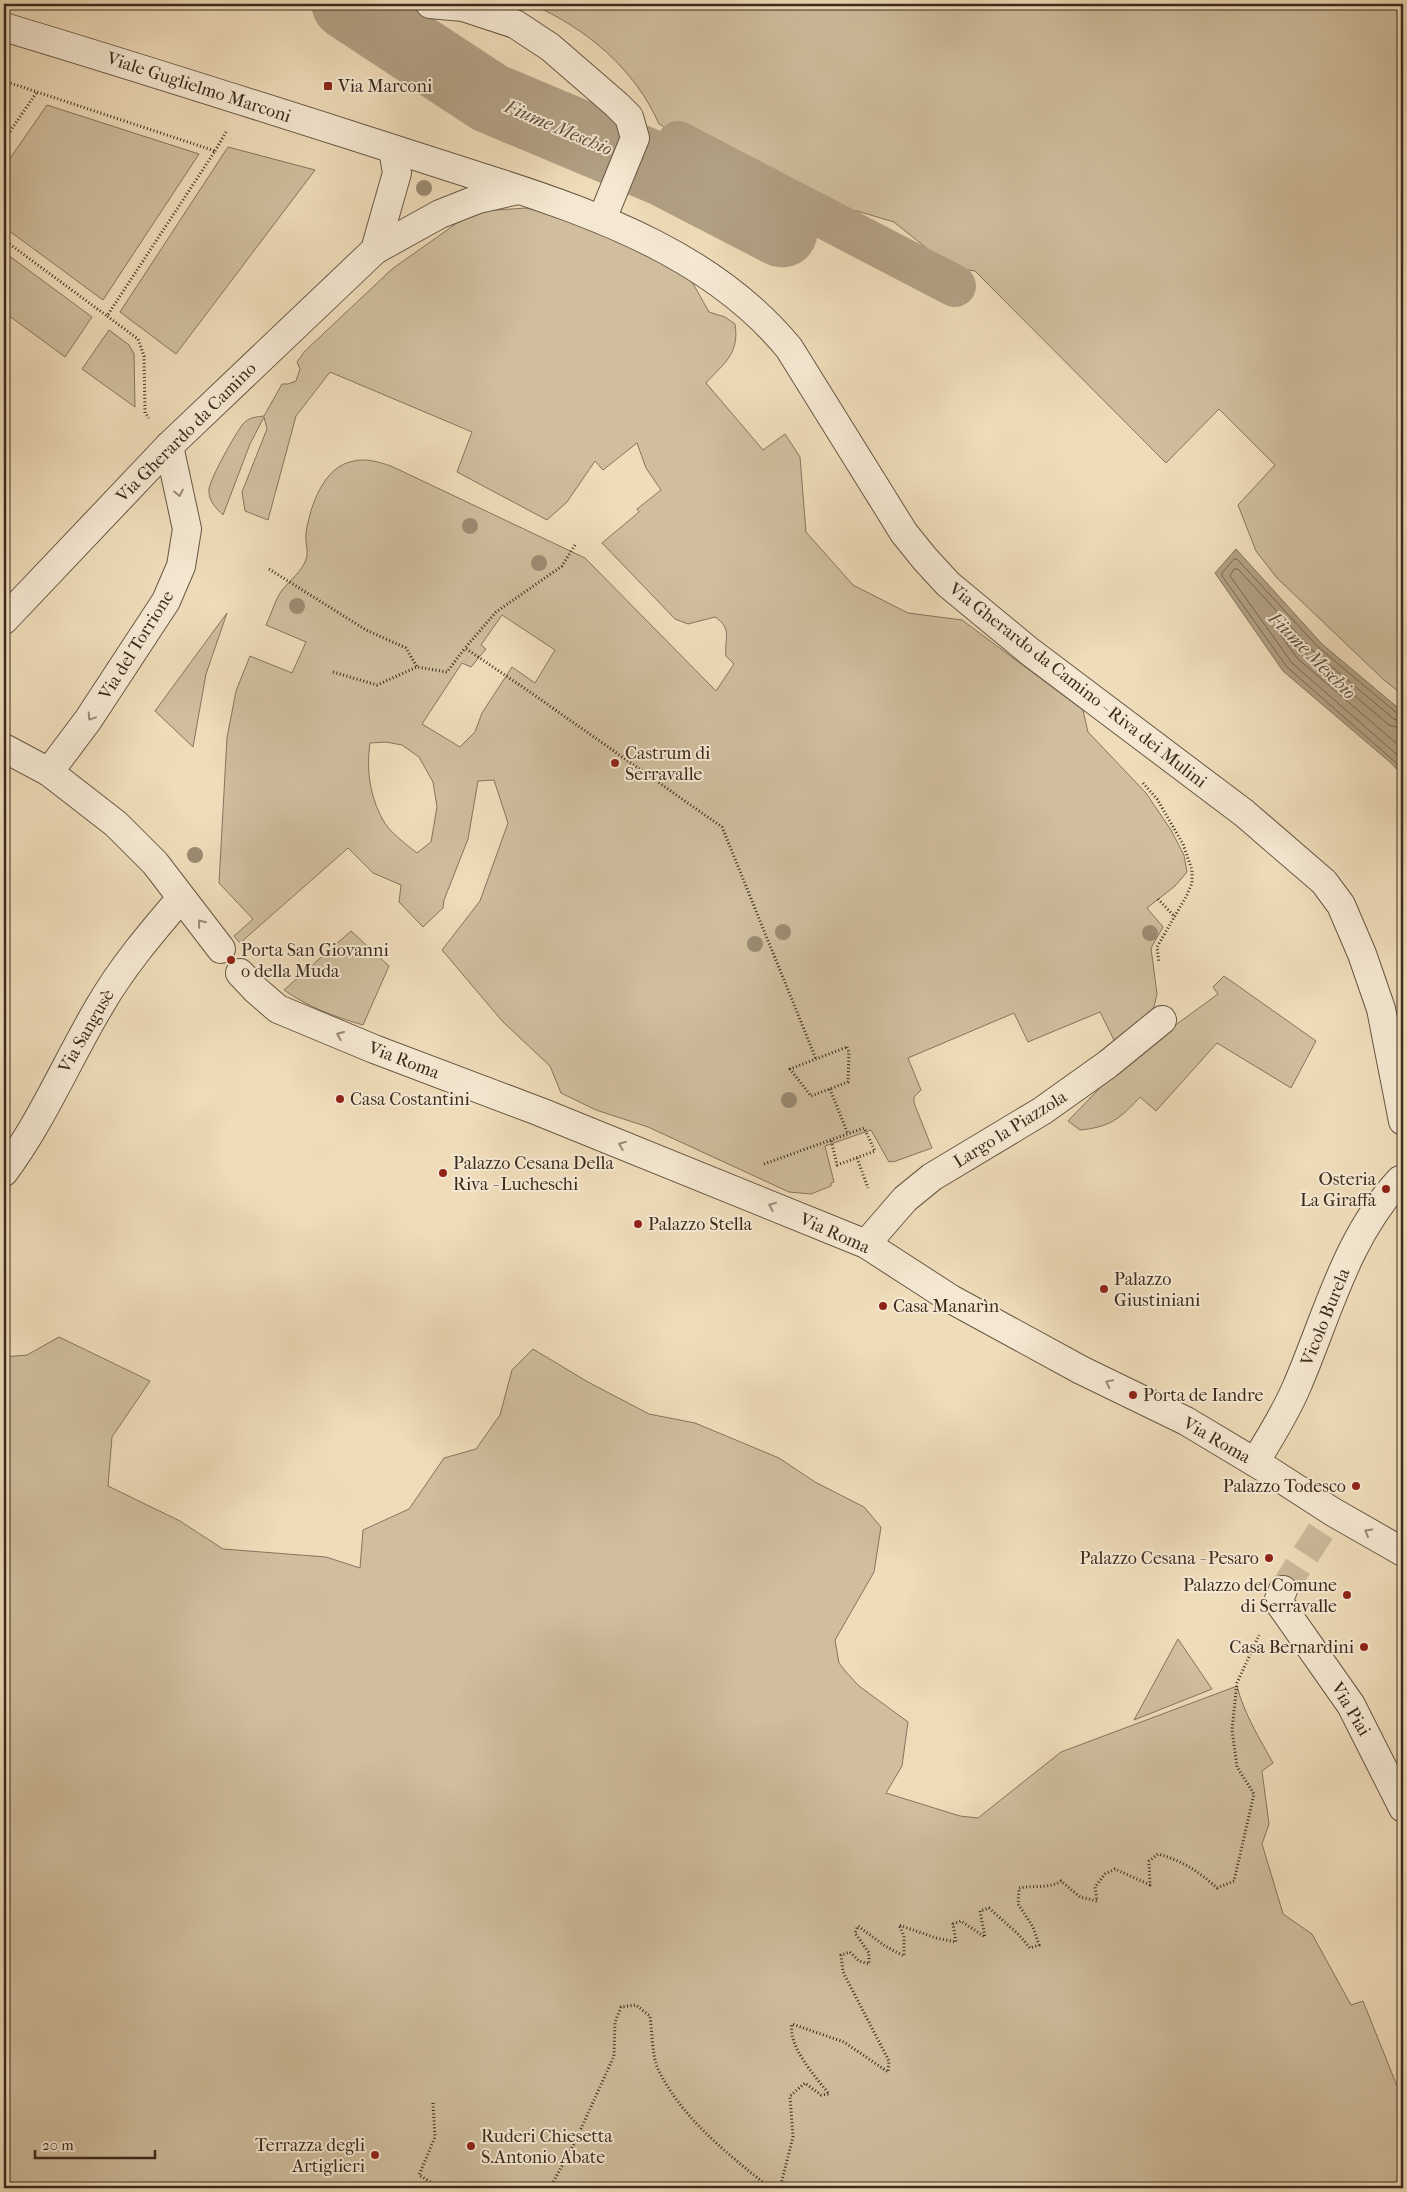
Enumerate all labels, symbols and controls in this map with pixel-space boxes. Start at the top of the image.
street label: Viale Guglielmo Marconi [103,47,294,127]
place label: Via Marconi [337,76,433,97]
marker: Via Marconi [322,80,334,92]
water label: Fiume Meschio [501,95,616,160]
street label: Via Gherardo da Camino [111,358,261,507]
one-way arrow [174,489,184,498]
street label: Via Gherardo da Camino - Riva dei Mulini [944,578,1211,793]
street label: Via del Torrione [94,587,178,705]
water label: Fiume Meschio [1263,607,1361,704]
one-way arrow [87,711,97,720]
place label: Castrum di Serravalle [625,743,711,785]
marker: Castrum di Serravalle [609,757,621,769]
one-way arrow [198,919,207,929]
place label: Porta San Giovanni o della Muda [241,940,390,982]
marker: Porta San Giovanni o della Muda [225,954,237,966]
street label: Via Sangusè [54,986,119,1078]
one-way arrow [336,1031,345,1041]
street label: Via Roma [364,1037,443,1084]
street label: Largo la Piazzola [950,1086,1071,1173]
place label: Casa Costantini [350,1089,470,1110]
marker: Casa Costantini [334,1093,346,1105]
one-way arrow [618,1141,627,1151]
place label: Palazzo Cesana Della Riva - Lucheschi [453,1153,614,1195]
marker: Palazzo Cesana Della Riva - Lucheschi [437,1167,449,1179]
place label: Osteria La Giraffa [1300,1169,1377,1211]
marker: Osteria La Giraffa [1380,1183,1392,1195]
one-way arrow [769,1202,777,1212]
street label: Via Roma [796,1208,874,1258]
place label: Palazzo Stella [648,1214,753,1235]
marker: Palazzo Stella [632,1218,644,1230]
street label: Vicolo Burela [1296,1265,1355,1370]
place label: Palazzo Giustiniani [1114,1269,1201,1311]
marker: Palazzo Giustiniani [1098,1283,1110,1295]
place label: Casa Manarìn [893,1296,1000,1317]
marker: Casa Manarìn [877,1300,889,1312]
one-way arrow [1105,1379,1114,1389]
place label: Porta de Iandre [1143,1385,1263,1406]
marker: Porta de Iandre [1127,1389,1139,1401]
street label: Via Roma [1178,1412,1255,1468]
place label: Palazzo Todesco [1223,1476,1346,1497]
marker: Palazzo Todesco [1350,1480,1362,1492]
one-way arrow [1365,1528,1374,1538]
place label: Palazzo Cesana - Pesaro [1080,1548,1259,1569]
marker: Palazzo Cesana - Pesaro [1263,1552,1275,1564]
place label: Palazzo del Comune di Serravalle [1183,1575,1337,1617]
marker: Palazzo del Comune di Serravalle [1341,1589,1353,1601]
place label: Casa Bernardini [1229,1637,1355,1658]
marker: Casa Bernardini [1358,1641,1370,1653]
street label: Via Piai [1326,1678,1375,1741]
place label: Ruderi Chiesetta S.Antonio Abate [481,2126,613,2168]
scale bar [35,2127,155,2159]
place label: Terrazza degli Artiglieri [255,2135,366,2177]
text: 20 m [42,2136,74,2154]
marker: Ruderi Chiesetta S.Antonio Abate [465,2140,477,2152]
marker: Terrazza degli Artiglieri [369,2149,381,2161]

